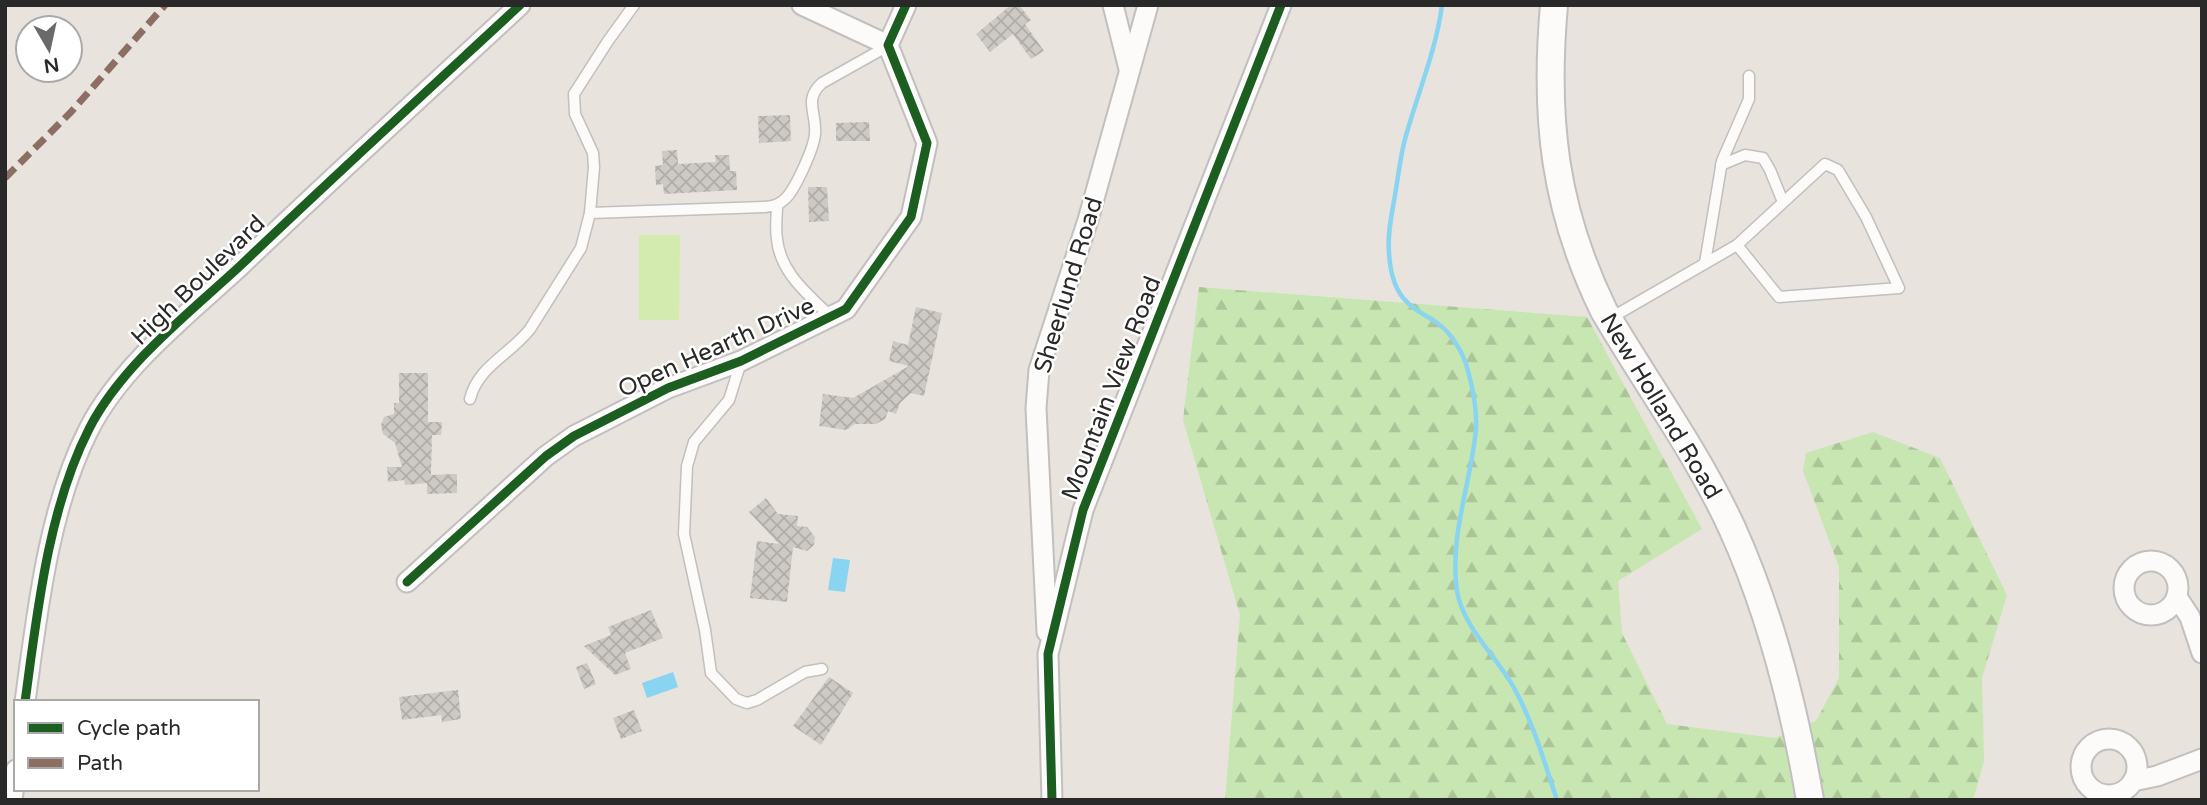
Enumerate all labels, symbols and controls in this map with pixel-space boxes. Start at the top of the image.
north arrow [14,14,84,84]
text: N [42,53,61,77]
street label: Sheerlund Road [1028,194,1109,377]
street label: High Boulevard [125,209,271,352]
street label: Mountain View Road [1055,272,1168,504]
street label: Open Hearth Drive [613,291,819,404]
street label: New Holland Road [1594,308,1728,504]
legend [14,700,259,791]
text: Cycle path [77,716,181,741]
text: Path [77,751,123,776]

